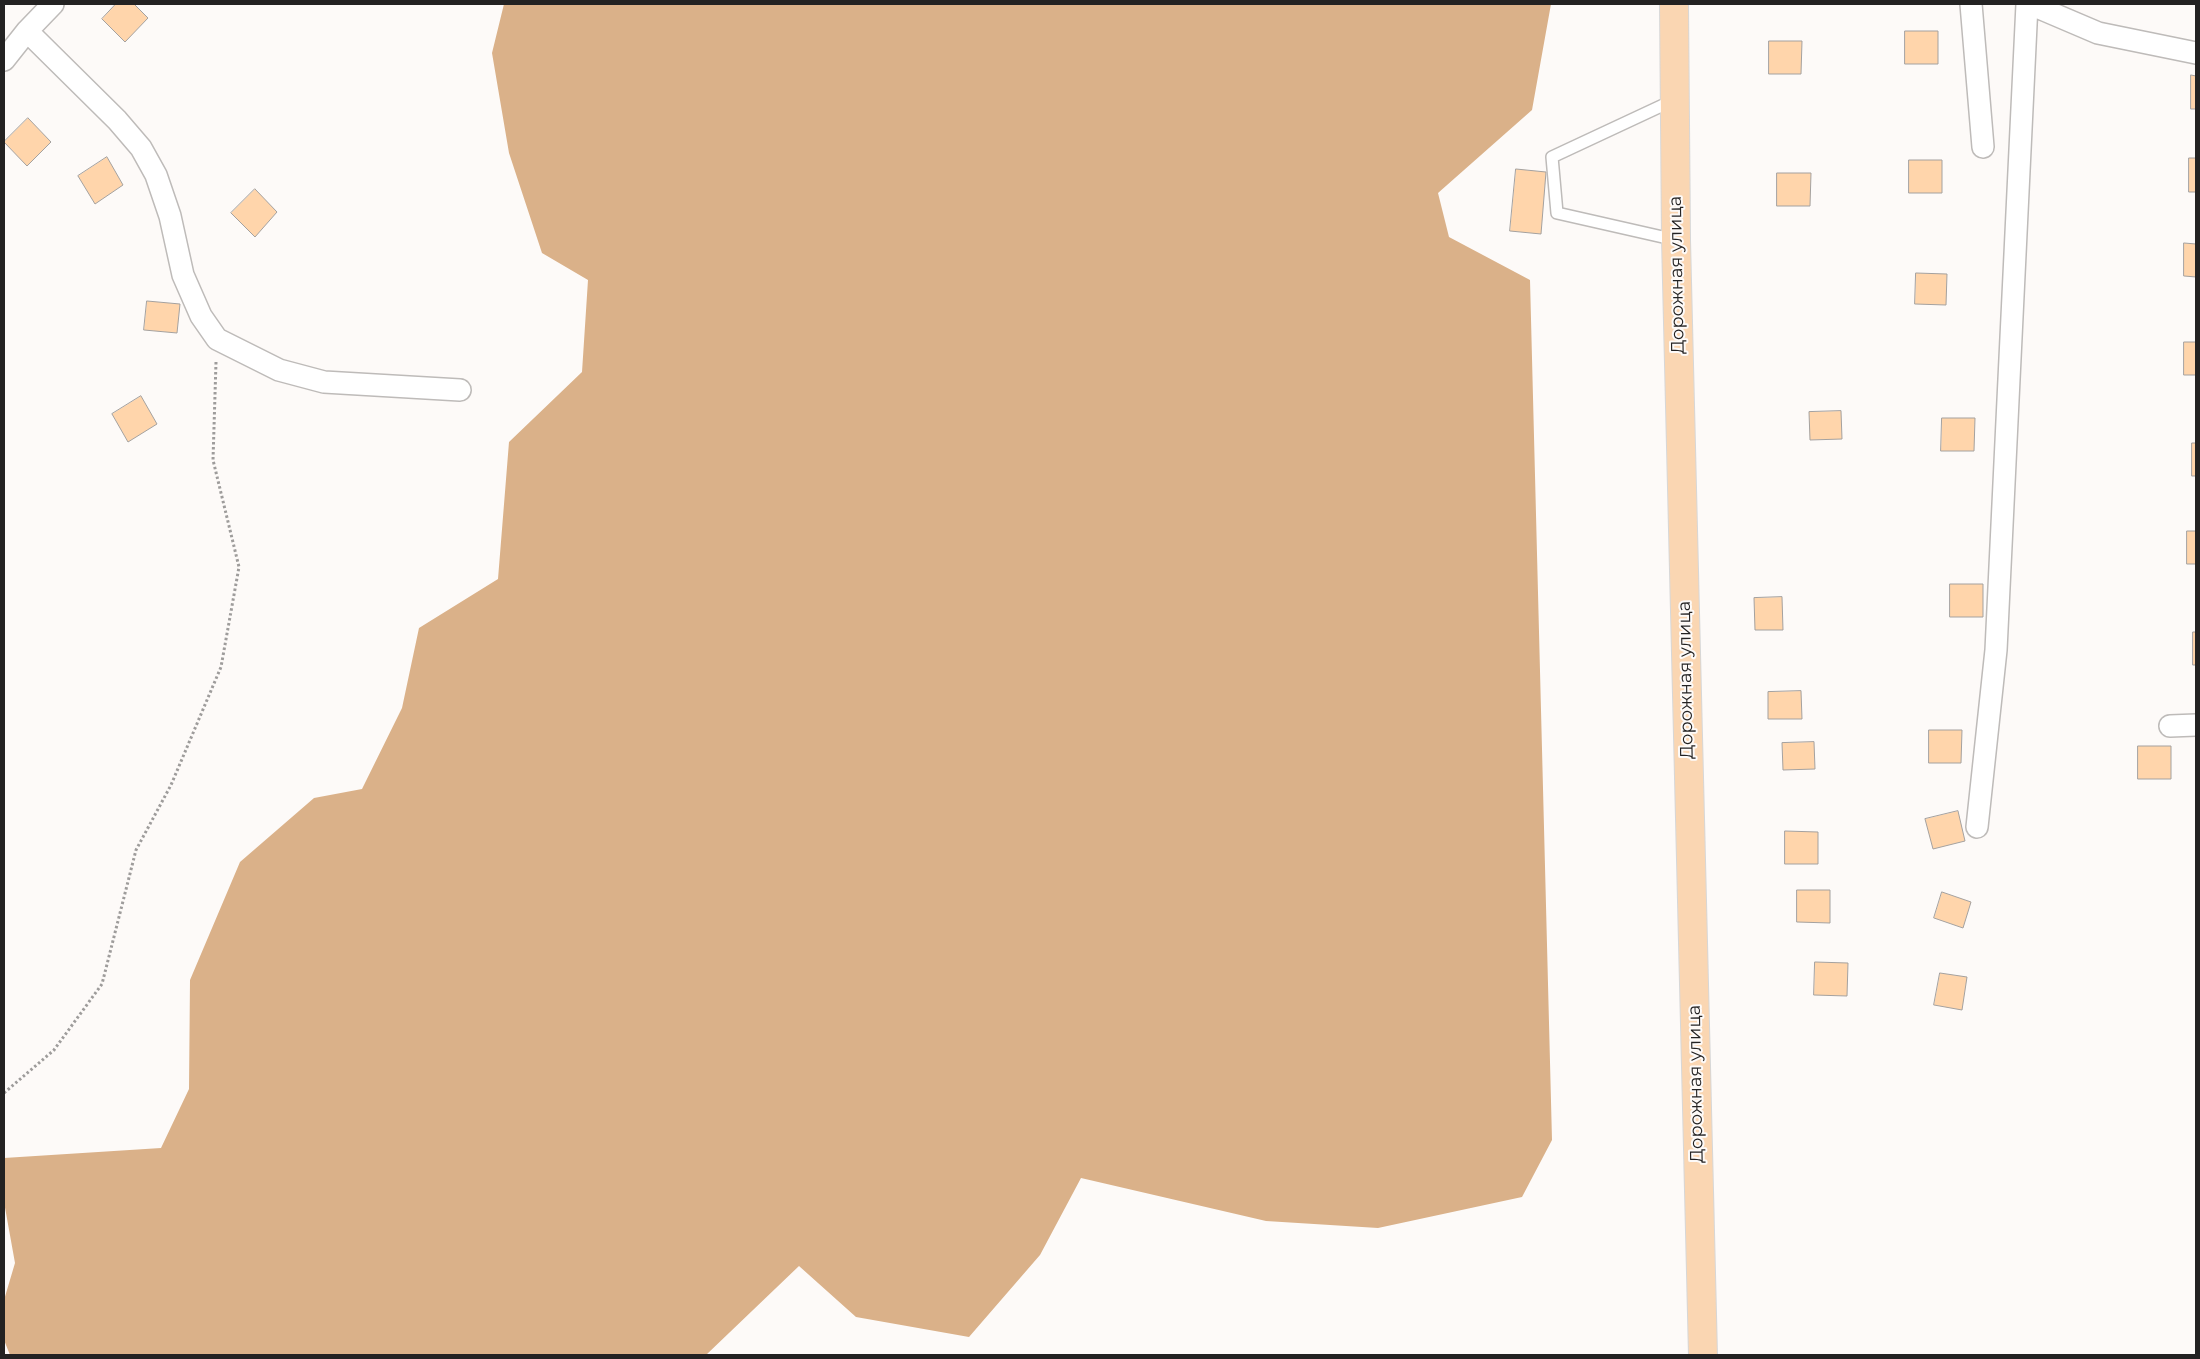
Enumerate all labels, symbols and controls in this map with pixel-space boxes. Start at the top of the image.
street label: Дорожная улица [1665,196,1689,354]
street label: Дорожная улица [1674,601,1698,759]
street label: Дорожная улица [1684,1005,1708,1163]

